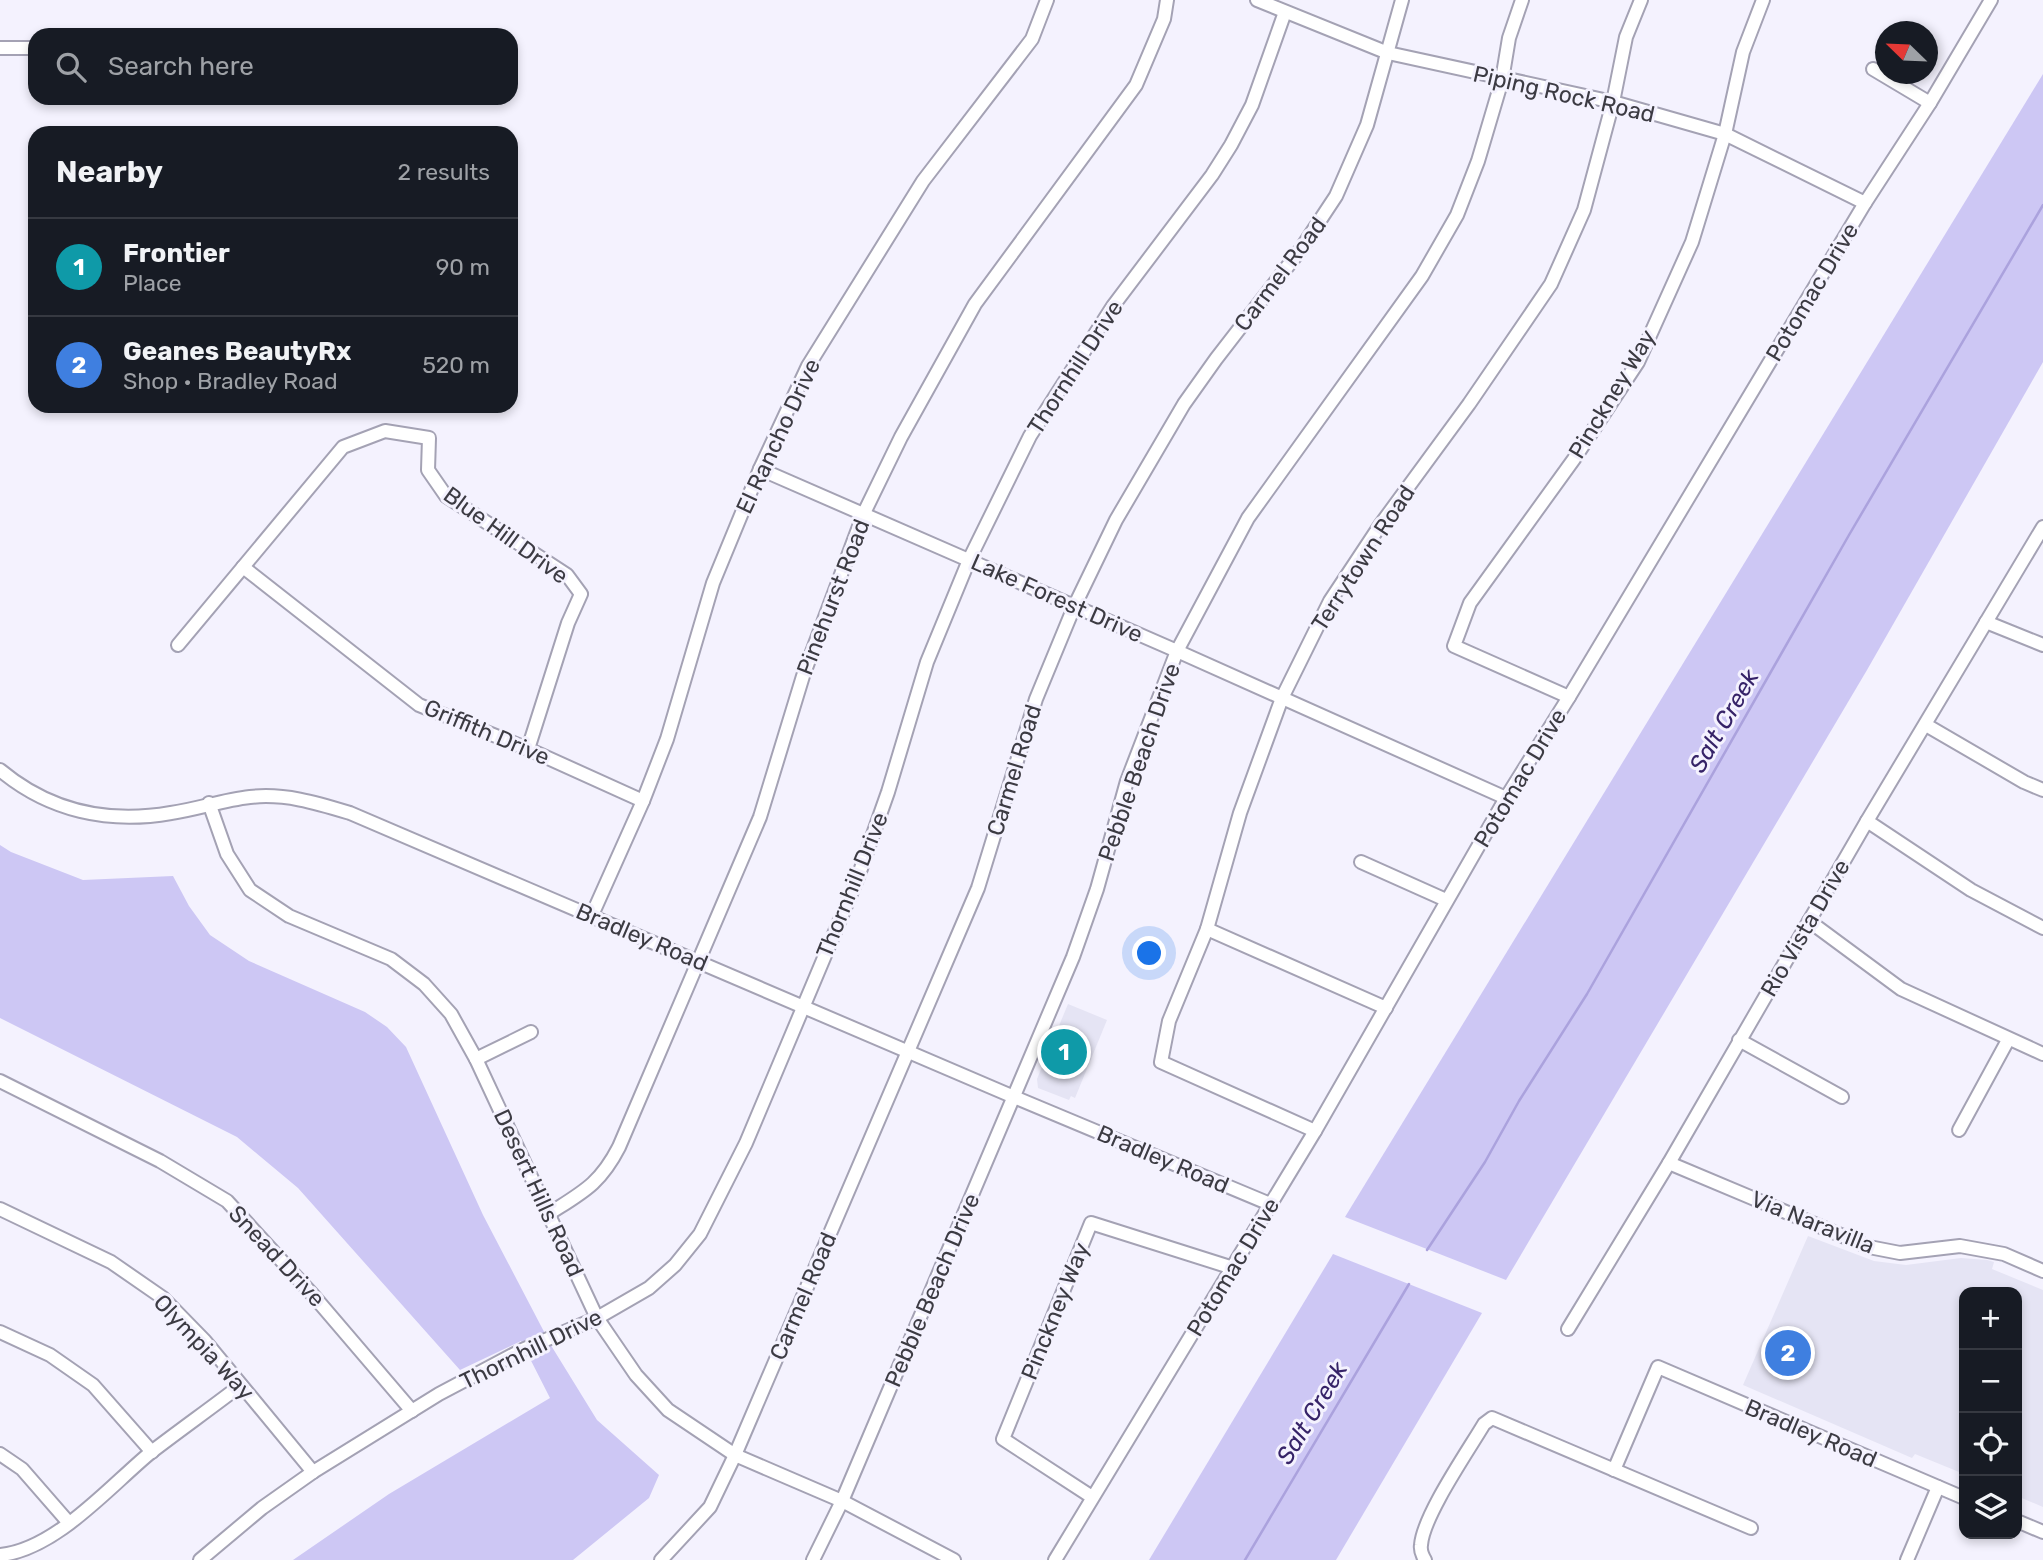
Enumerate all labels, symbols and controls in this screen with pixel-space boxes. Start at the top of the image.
north arrow [1875,21,1938,84]
search box [28,28,518,105]
icon: search [52,48,90,86]
text: Search here [108,51,254,82]
street label: Piping Rock Road [1470,59,1658,129]
text: Nearby [56,154,163,190]
text: 2 results [398,158,490,186]
street label: Carmel Road [1228,211,1332,337]
street label: Potomac Drive [1760,218,1864,366]
text: Frontier [123,238,230,269]
text: 1 [73,253,85,281]
text: 90 m [436,253,490,281]
text: Place [123,269,182,297]
street label: Thornhill Drive [1021,295,1129,439]
street label: Pinckney Way [1563,324,1662,464]
text: Geanes BeautyRx [123,336,351,367]
text: 2 [72,351,86,379]
text: 520 m [422,351,490,379]
street label: El Rancho Drive [730,354,826,518]
text: Shop · Bradley Road [123,367,338,395]
street label: Blue Hill Drive [438,480,574,590]
street label: Terrytown Road [1305,480,1421,636]
street label: Pinehurst Road [790,515,876,679]
street label: Lake Forest Drive [967,548,1147,648]
street label: Pebble Beach Drive [1092,659,1186,865]
water label: Salt Creek [1683,664,1765,777]
street label: Griffith Drive [420,693,554,771]
street label: Carmel Road [981,701,1047,839]
street label: Potomac Drive [1468,704,1572,852]
street label: Thornhill Drive [810,808,894,962]
street label: Rio Vista Drive [1754,854,1856,1002]
street label: Bradley Road [572,897,712,977]
your location [1132,936,1166,970]
pin: 1 [1041,1026,1087,1078]
street label: Desert Hills Road [488,1105,590,1281]
street label: Bradley Road [1093,1119,1233,1199]
street label: Via Naravilla [1747,1185,1879,1259]
street label: Pebble Beach Drive [879,1189,985,1391]
street label: Potomac Drive [1181,1193,1285,1341]
street label: Snead Drive [223,1199,331,1313]
street label: Carmel Road [764,1228,842,1364]
street label: Pinckney Way [1015,1238,1095,1384]
map controls [1959,1287,2022,1539]
button: + [1959,1287,2022,1350]
street label: Olympia Way [148,1288,260,1406]
street label: Thornhill Drive [455,1303,607,1395]
pin: 2 [1765,1327,1811,1379]
button: − [1959,1350,2022,1413]
water label: Salt Creek [1271,1356,1354,1469]
street label: Bradley Road [1741,1393,1881,1473]
button: locate [1959,1413,2022,1476]
button: layers [1959,1476,2022,1539]

